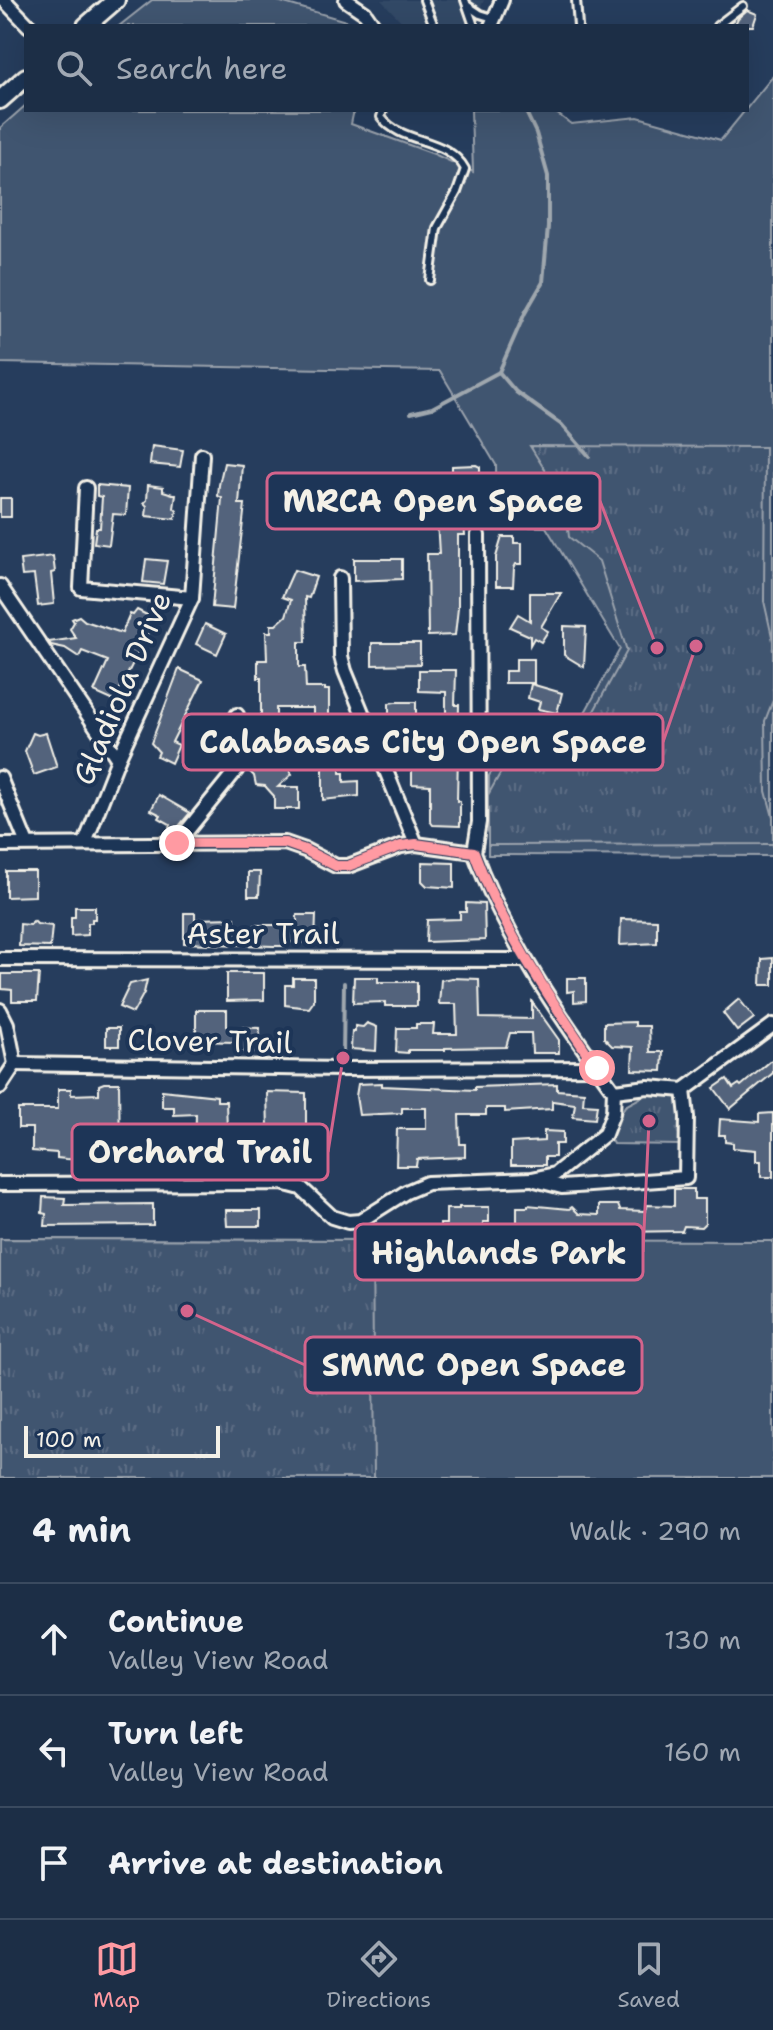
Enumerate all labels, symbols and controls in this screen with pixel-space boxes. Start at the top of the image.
search box [24,24,749,112]
icon: search [52,46,96,90]
text: Search here [116,48,287,89]
callout: MRCA Open Space [267,473,600,529]
text: MRCA Open Space [283,479,583,522]
street label: Gladiola Drive [63,585,181,791]
callout: Calabasas City Open Space [183,714,663,770]
text: Calabasas City Open Space [199,720,647,763]
route end [159,825,195,861]
street label: Aster Trail [187,913,339,954]
street label: Clover Trail [127,1019,293,1063]
route start [579,1050,615,1086]
callout: Orchard Trail [72,1124,328,1180]
text: Orchard Trail [88,1130,312,1173]
callout: Highlands Park [355,1224,643,1280]
text: Highlands Park [371,1231,627,1274]
callout: SMMC Open Space [305,1337,642,1393]
text: SMMC Open Space [321,1343,627,1386]
scale bar [24,1422,220,1458]
text: 100 m [36,1425,102,1454]
text: 4 min [32,1507,131,1553]
text: Walk · 290 m [569,1513,741,1548]
text: Continue [108,1601,244,1642]
icon: ahead [32,1617,76,1661]
text: 130 m [664,1622,741,1657]
text: Valley View Road [108,1642,329,1677]
text: Turn left [108,1713,243,1754]
icon: left [32,1729,76,1773]
text: 160 m [664,1734,741,1769]
text: Valley View Road [108,1754,329,1789]
icon: arrive [32,1841,76,1885]
text: Arrive at destination [108,1843,443,1884]
tab: Map [93,1937,140,2014]
tab: Directions [326,1937,431,2014]
tab: Saved [617,1937,680,2014]

